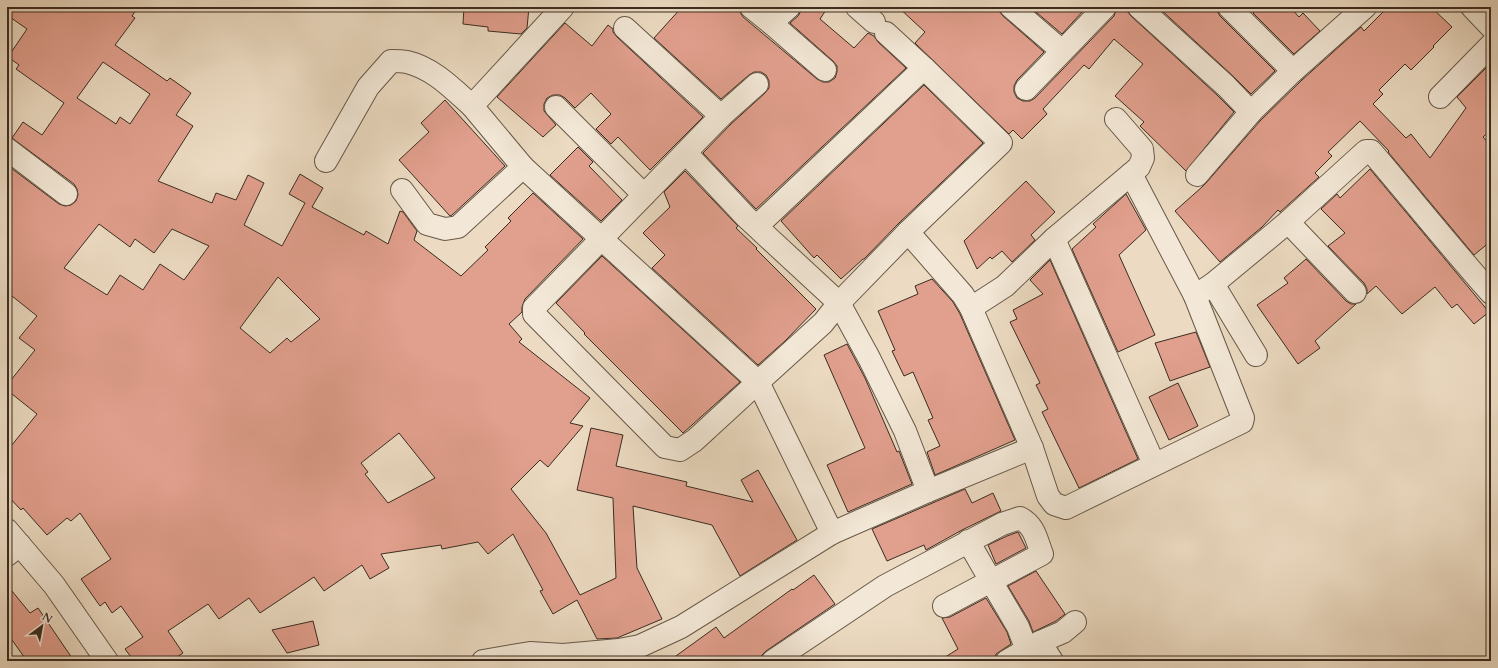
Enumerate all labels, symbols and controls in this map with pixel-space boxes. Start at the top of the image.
north arrow [22,606,62,646]
text: N [39,609,55,627]

